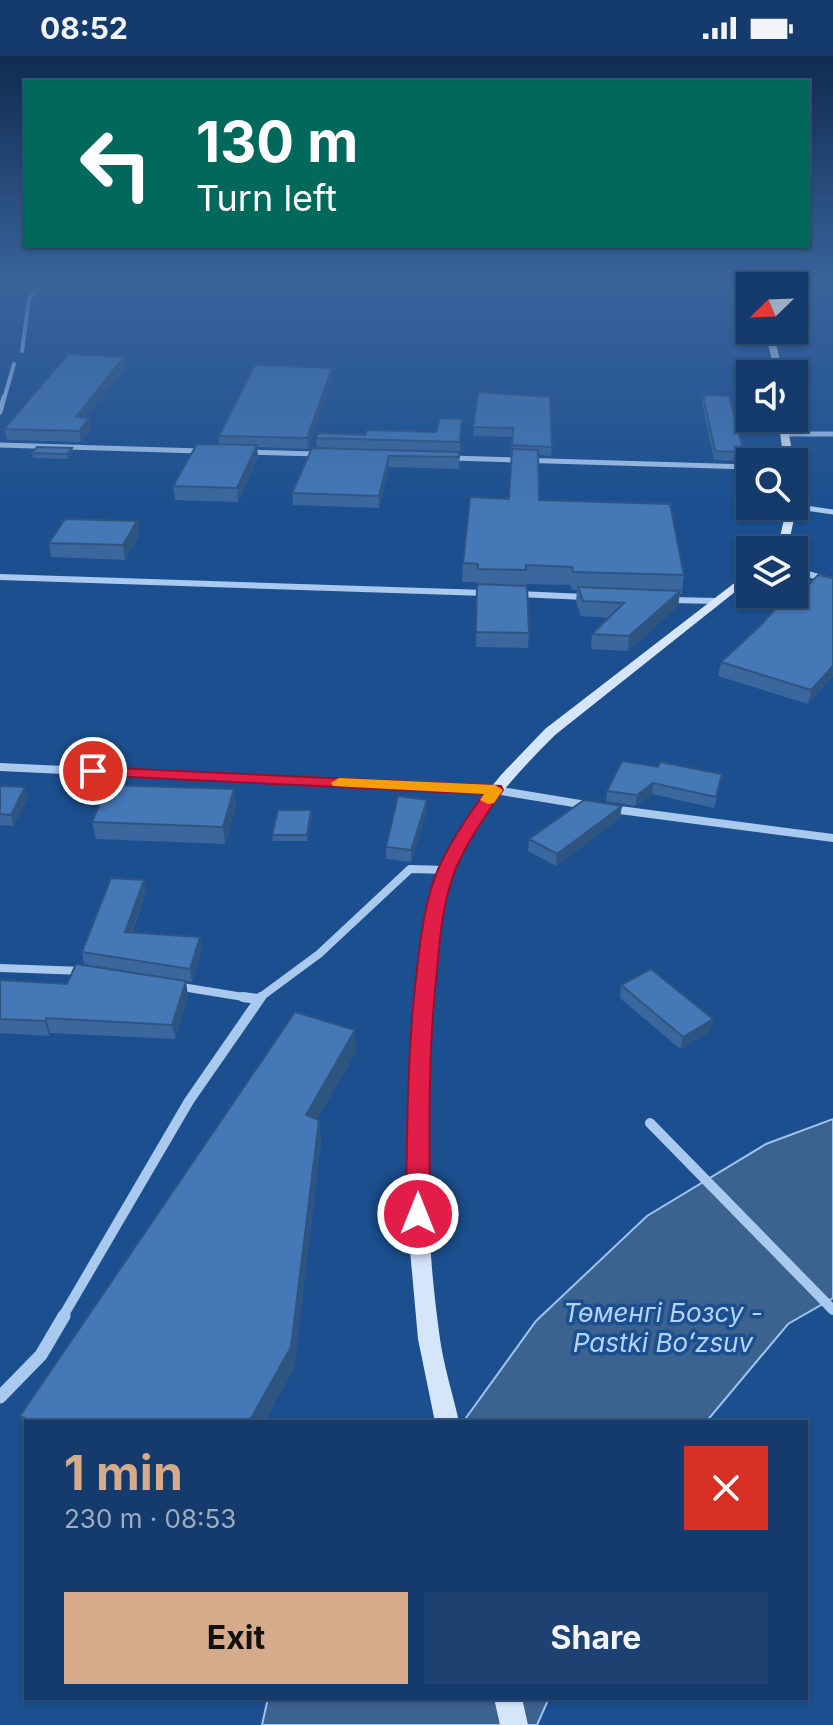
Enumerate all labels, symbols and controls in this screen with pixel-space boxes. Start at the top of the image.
text: 08:52 [40,10,128,46]
text: 130 m [196,108,358,176]
icon: left [64,112,168,216]
text: Turn left [196,176,337,220]
north arrow [736,272,808,344]
map controls [736,272,808,608]
button: sound [736,360,808,432]
button: search [736,448,808,520]
button: layers [736,536,808,608]
pin [59,737,127,805]
icon: arrive [71,749,115,793]
position arrow [376,1172,460,1256]
water label: Төменгі Бозсу - Pastki Boʻzsuv [563,1297,763,1358]
text: 1 min [64,1443,183,1502]
button: close [684,1446,768,1530]
text: 230 m · 08:53 [64,1503,236,1534]
button: Exit [64,1592,408,1684]
button: Share [424,1592,768,1684]

